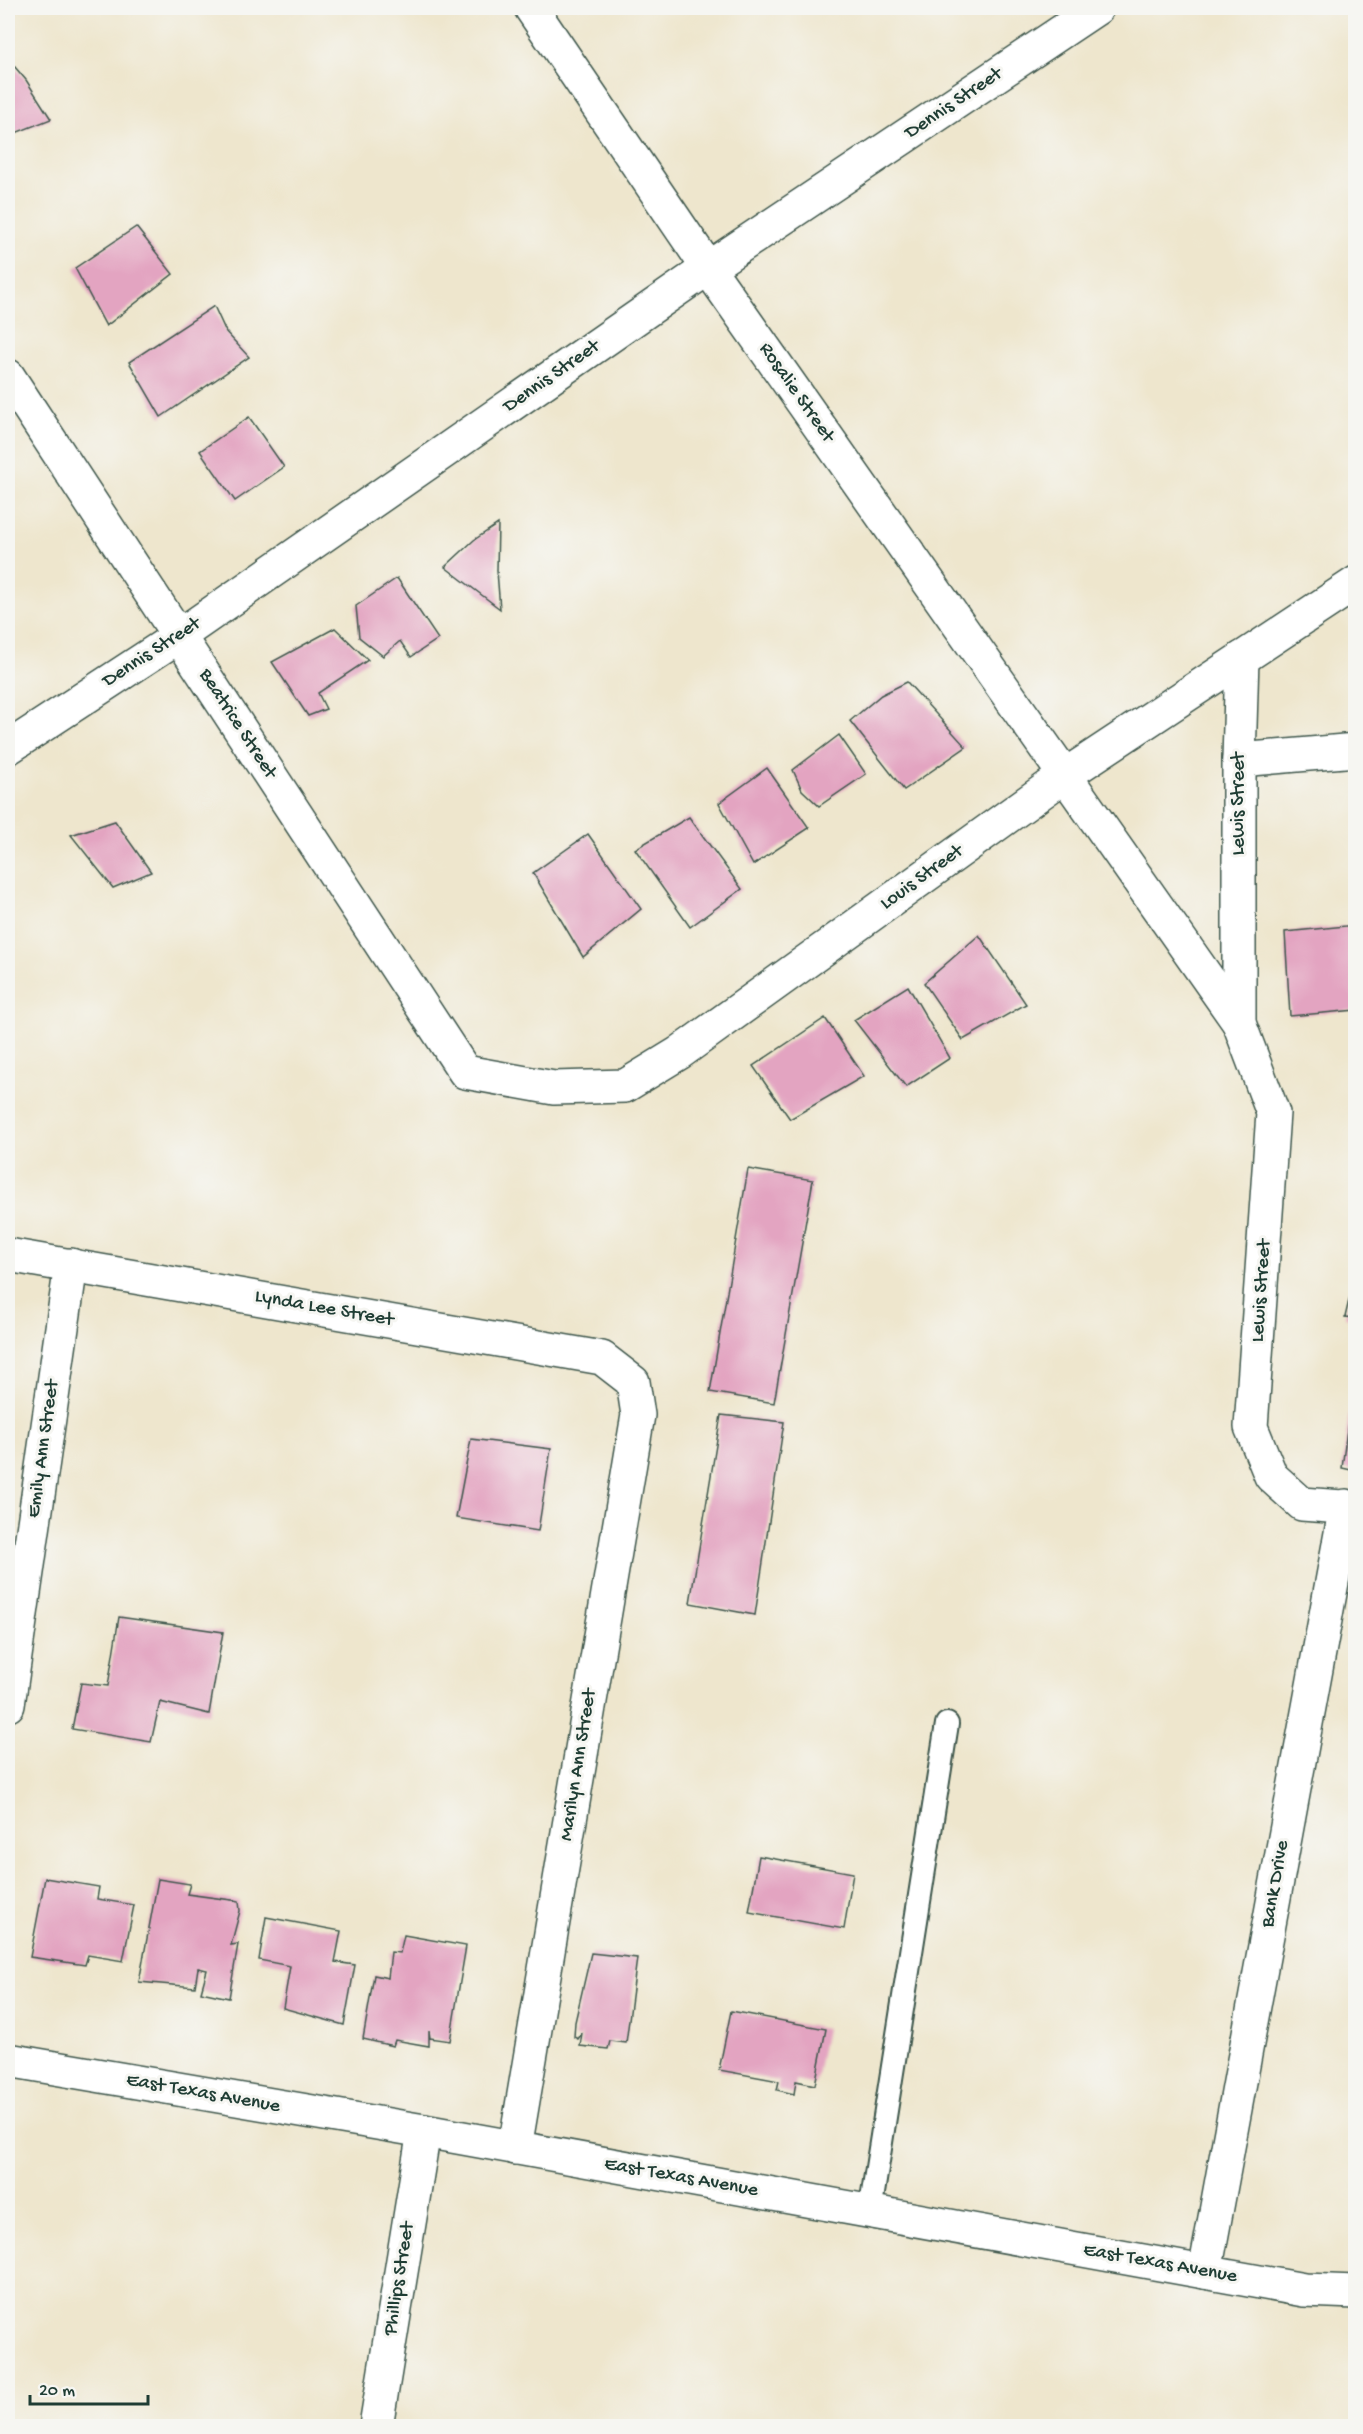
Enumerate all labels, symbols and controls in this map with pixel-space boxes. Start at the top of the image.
street label: Dennis Street [899,62,1008,146]
street label: Dennis Street [498,334,606,420]
street label: Rosalie Street [753,339,840,449]
street label: Dennis Street [97,612,207,694]
street label: Beatrice Street [192,664,282,785]
street label: Lewis Street [1228,751,1251,855]
street label: Louis Street [876,839,969,916]
street label: Lewis Street [1247,1237,1277,1343]
street label: Lynda Lee Street [253,1285,397,1333]
street label: Emily Ann Street [23,1377,65,1519]
street label: Marilyn Ann Street [556,1685,603,1843]
street label: Bank Drive [1257,1838,1295,1930]
street label: East Texas Avenue [124,2069,282,2119]
street label: East Texas Avenue [602,2153,760,2203]
street label: Phillips Street [380,2219,421,2338]
street label: East Texas Avenue [1081,2239,1239,2289]
scale bar [30,2368,148,2406]
text: 20 m [39,2381,75,2402]

